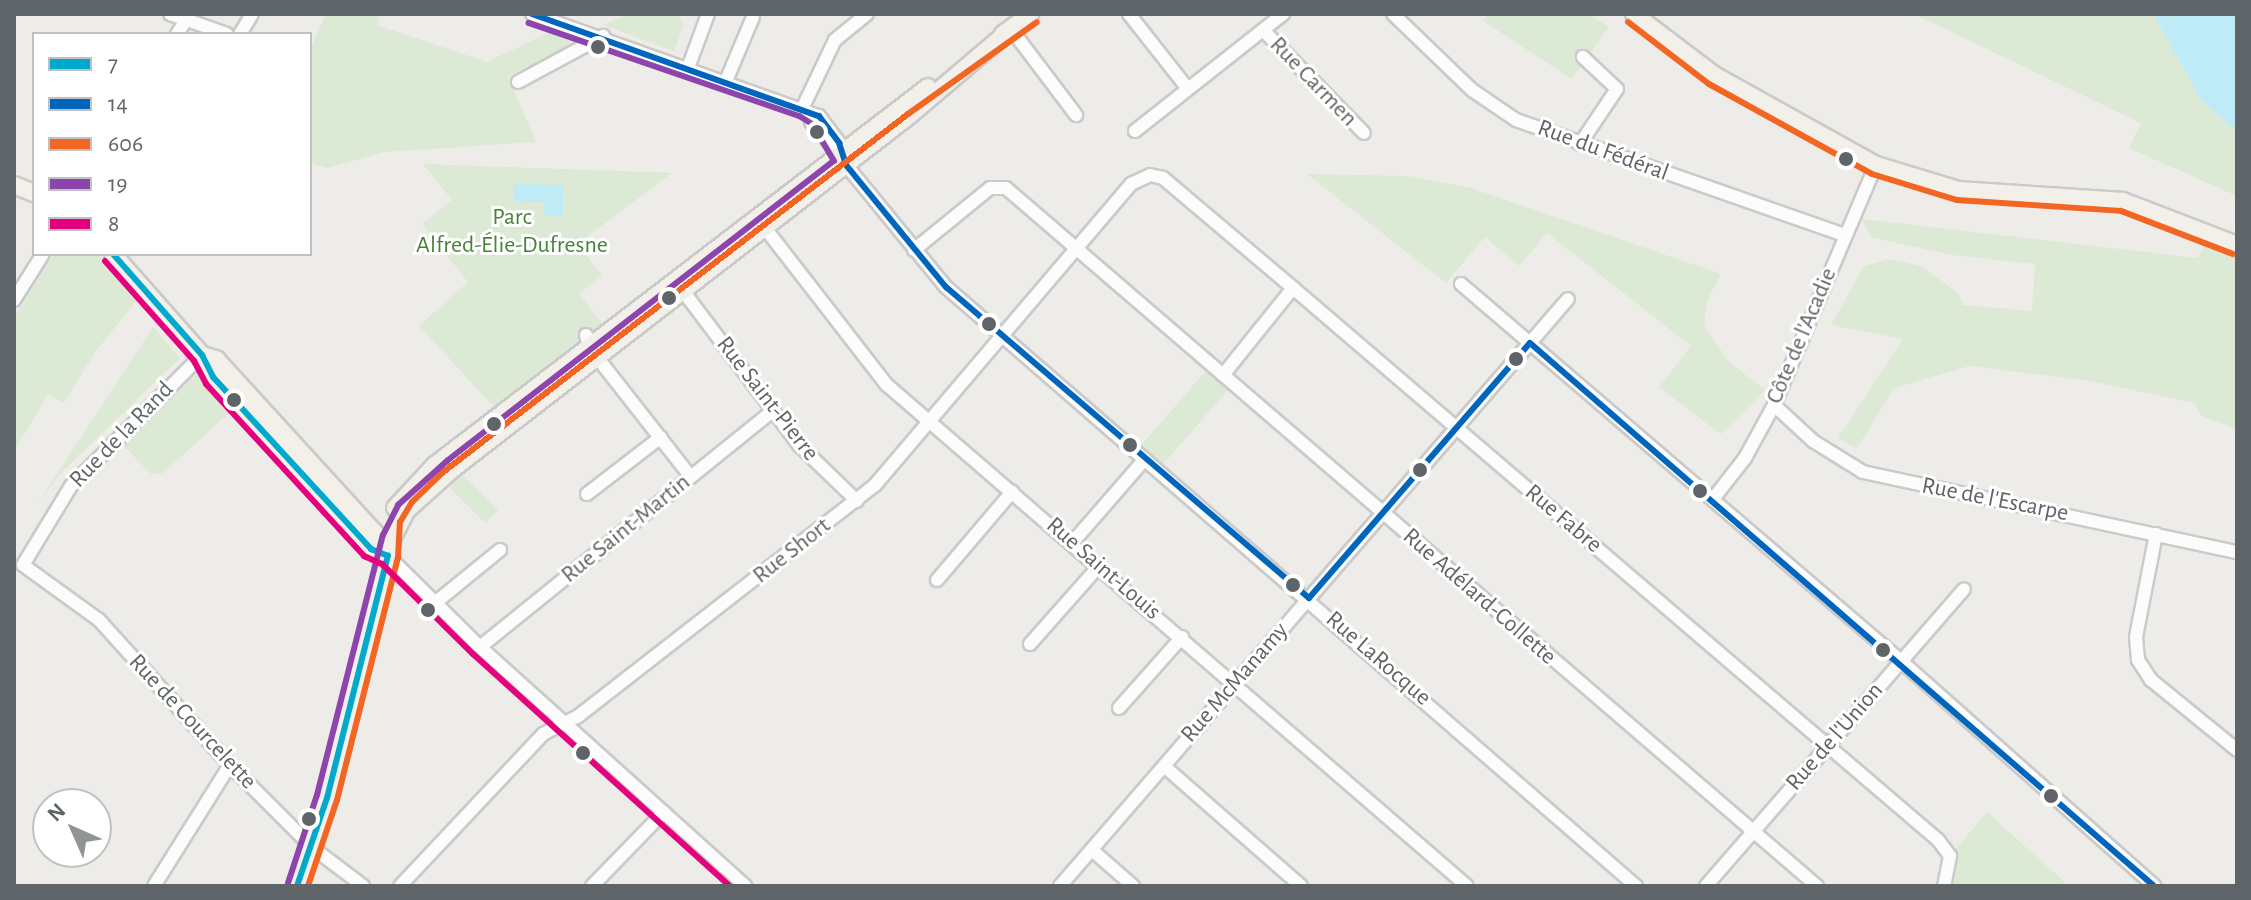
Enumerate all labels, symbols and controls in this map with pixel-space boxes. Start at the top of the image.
street label: Rue Carmen [1263,31,1363,133]
legend [32,32,312,256]
unlabelled marker [590,39,606,55]
text: 7 [108,52,118,76]
text: 14 [108,92,128,116]
street label: Rue du Fédéral [1534,114,1672,188]
unlabelled marker [809,124,825,140]
text: 606 [108,132,143,156]
unlabelled marker [1838,151,1854,167]
text: 19 [108,172,128,196]
park label: Parc Alfred-Élie-Dufresne [416,204,608,260]
text: 8 [108,212,119,236]
street label: Côte de l'Acadie [1760,264,1844,408]
unlabelled marker [661,290,677,306]
unlabelled marker [981,316,997,332]
street label: Rue Saint-Pierre [709,331,825,467]
unlabelled marker [1508,351,1524,367]
street label: Rue de la Rand [64,376,180,494]
unlabelled marker [226,392,242,408]
unlabelled marker [486,416,502,432]
unlabelled marker [1122,437,1138,453]
unlabelled marker [1412,462,1428,478]
street label: Rue Saint-Martin [556,468,696,590]
street label: Rue de l'Escarpe [1919,472,2071,528]
street label: Rue Fabre [1519,478,1607,560]
unlabelled marker [1692,483,1708,499]
street label: Rue Saint-Louis [1040,511,1166,627]
street label: Rue Short [747,512,837,590]
street label: Rue Adélard-Collette [1396,522,1562,672]
unlabelled marker [1285,577,1301,593]
unlabelled marker [420,602,436,618]
street label: Rue LaRocque [1319,605,1437,713]
street label: Rue McManamy [1175,617,1295,749]
unlabelled marker [1875,642,1891,658]
street label: Rue de Courcelette [122,648,262,796]
street label: Rue de l'Union [1780,677,1890,797]
unlabelled marker [575,745,591,761]
north arrow [32,788,112,868]
unlabelled marker [2043,788,2059,804]
text: N [43,799,70,826]
unlabelled marker [301,811,317,827]

